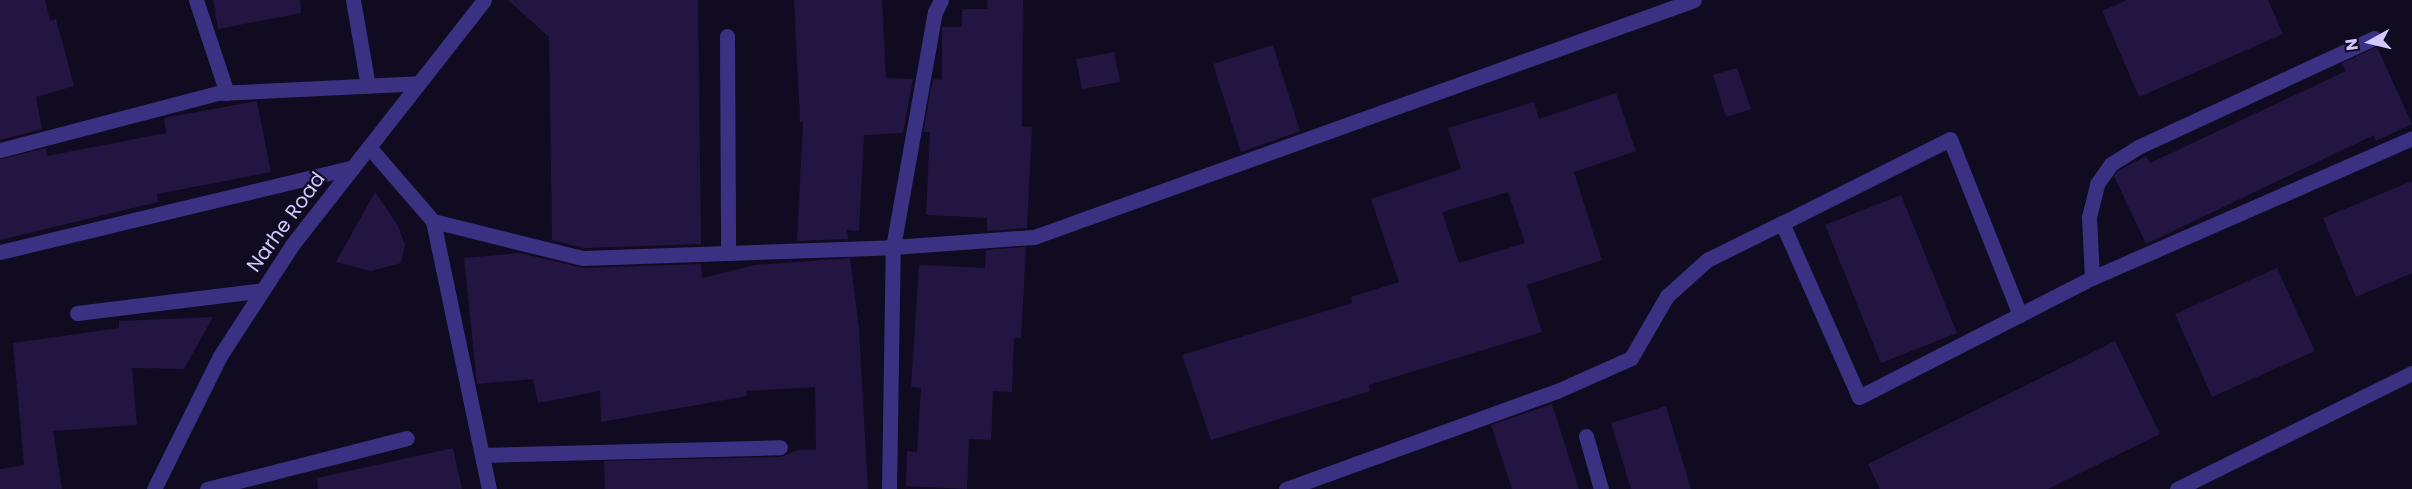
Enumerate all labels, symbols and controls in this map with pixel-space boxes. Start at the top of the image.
north arrow [2340,12,2400,72]
text: N [2339,37,2364,52]
street label: Narhe Road [242,167,330,277]

